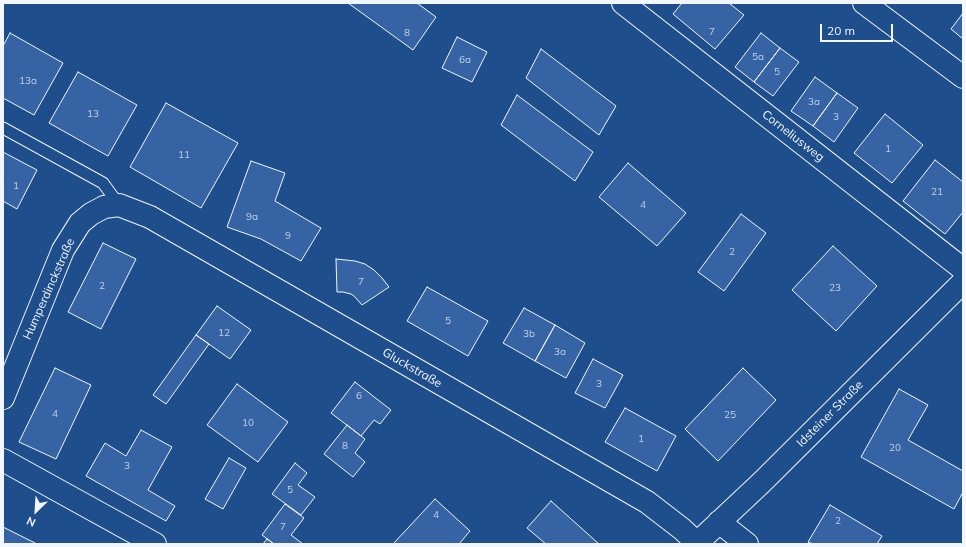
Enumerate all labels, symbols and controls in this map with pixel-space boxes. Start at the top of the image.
scale bar [822,16,895,42]
text: 20 m [827,23,855,38]
house number: 7 [709,26,715,38]
house number: 8 [404,27,410,39]
house number: 5a [752,51,764,63]
house number: 6a [459,54,471,66]
house number: 5 [774,66,780,78]
house number: 13a [19,75,37,87]
house number: 3a [808,96,820,108]
street label: Corneliusweg [759,107,827,165]
house number: 13 [87,108,99,120]
house number: 3 [833,111,839,123]
house number: 1 [885,143,891,155]
house number: 11 [178,149,190,161]
house number: 1 [13,180,19,192]
house number: 21 [931,186,943,198]
house number: 4 [640,199,646,211]
house number: 9a [246,211,258,223]
house number: 9 [285,230,291,242]
street label: Humperdinckstraße [20,236,78,342]
house number: 2 [729,246,735,258]
house number: 7 [358,276,364,288]
house number: 2 [99,280,105,292]
house number: 23 [829,282,841,294]
house number: 5 [445,315,451,327]
house number: 12 [218,327,230,339]
house number: 3b [523,328,535,340]
street label: Gluckstraße [380,345,444,391]
house number: 3a [554,346,566,358]
house number: 3 [596,378,602,390]
street label: Idsteiner Straße [794,378,866,450]
house number: 6 [356,390,362,402]
house number: 4 [52,408,58,420]
house number: 25 [724,409,736,421]
house number: 10 [242,417,254,429]
house number: 1 [638,433,644,445]
house number: 8 [342,440,348,452]
house number: 20 [889,442,901,454]
house number: 3 [124,460,130,472]
house number: 5 [287,484,293,496]
north arrow [16,491,56,531]
house number: 4 [433,509,439,521]
text: N [24,514,38,530]
house number: 2 [835,515,841,527]
house number: 7 [280,521,286,533]

